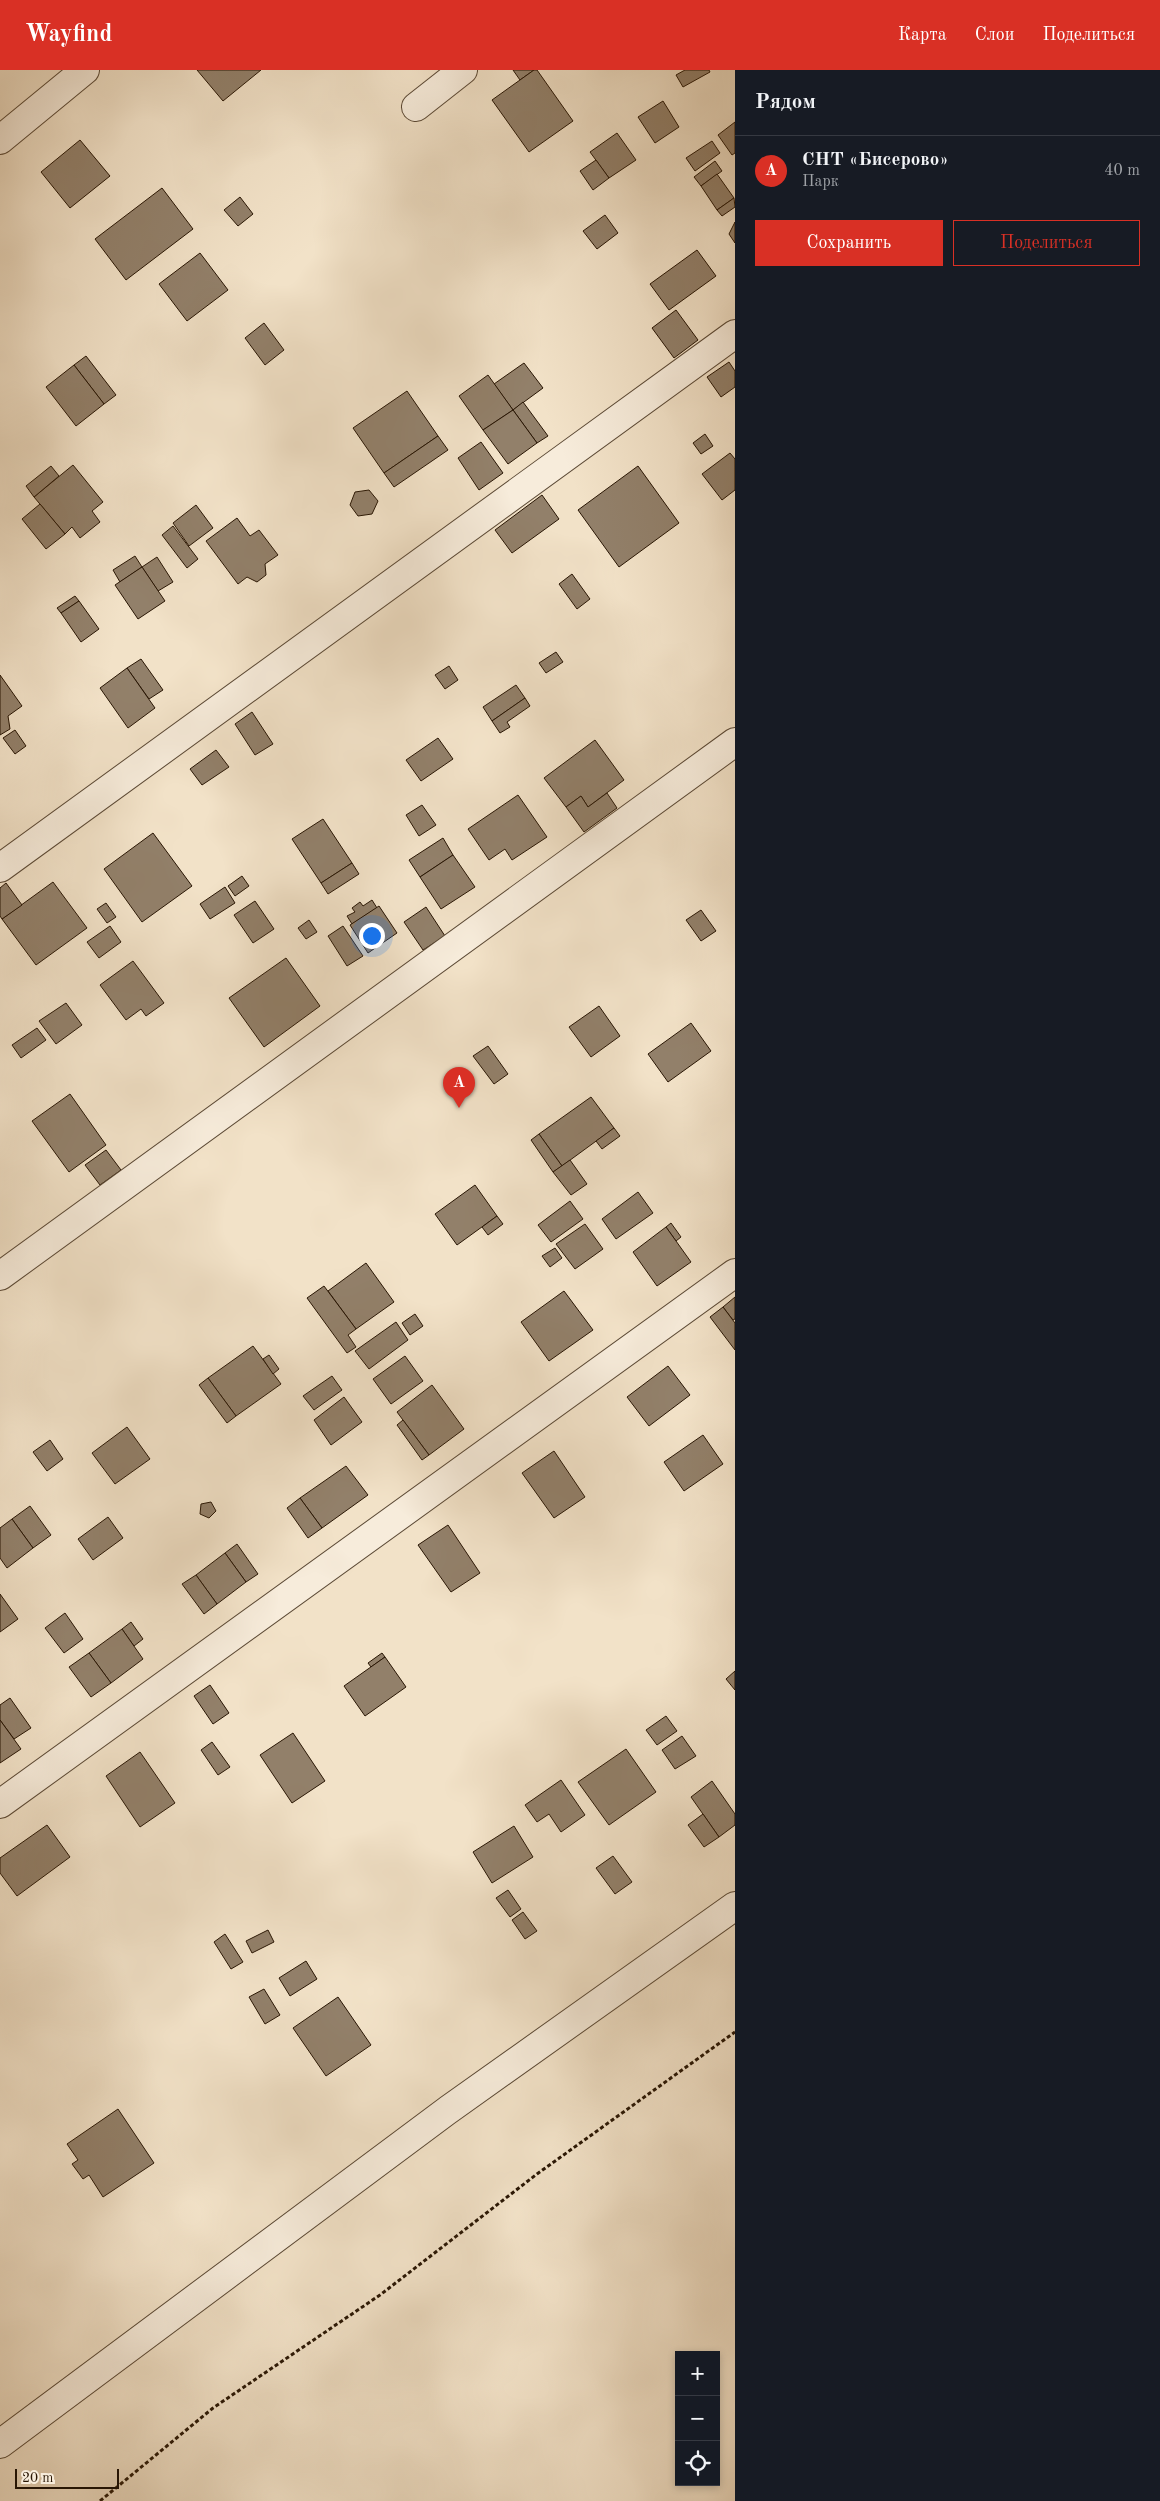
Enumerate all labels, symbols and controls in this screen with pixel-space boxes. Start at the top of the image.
text: Wayfind [25,23,112,47]
text: Карта [898,26,947,44]
text: Слои [975,26,1014,44]
text: Поделиться [1042,26,1135,44]
text: Рядом [755,92,816,113]
text: СНТ «Бисерово» [802,151,949,170]
text: A [765,163,777,179]
text: 40 m [1104,163,1140,179]
text: Парк [802,174,839,190]
button: Сохранить [755,220,943,266]
button: Поделиться [953,220,1140,266]
your location [359,923,385,949]
pin: A [443,1067,475,1108]
map controls [675,2351,720,2486]
button: + [675,2351,720,2396]
button: − [675,2396,720,2441]
button: locate [675,2441,720,2486]
scale bar [15,2466,119,2489]
text: 20 m [22,2471,53,2485]

